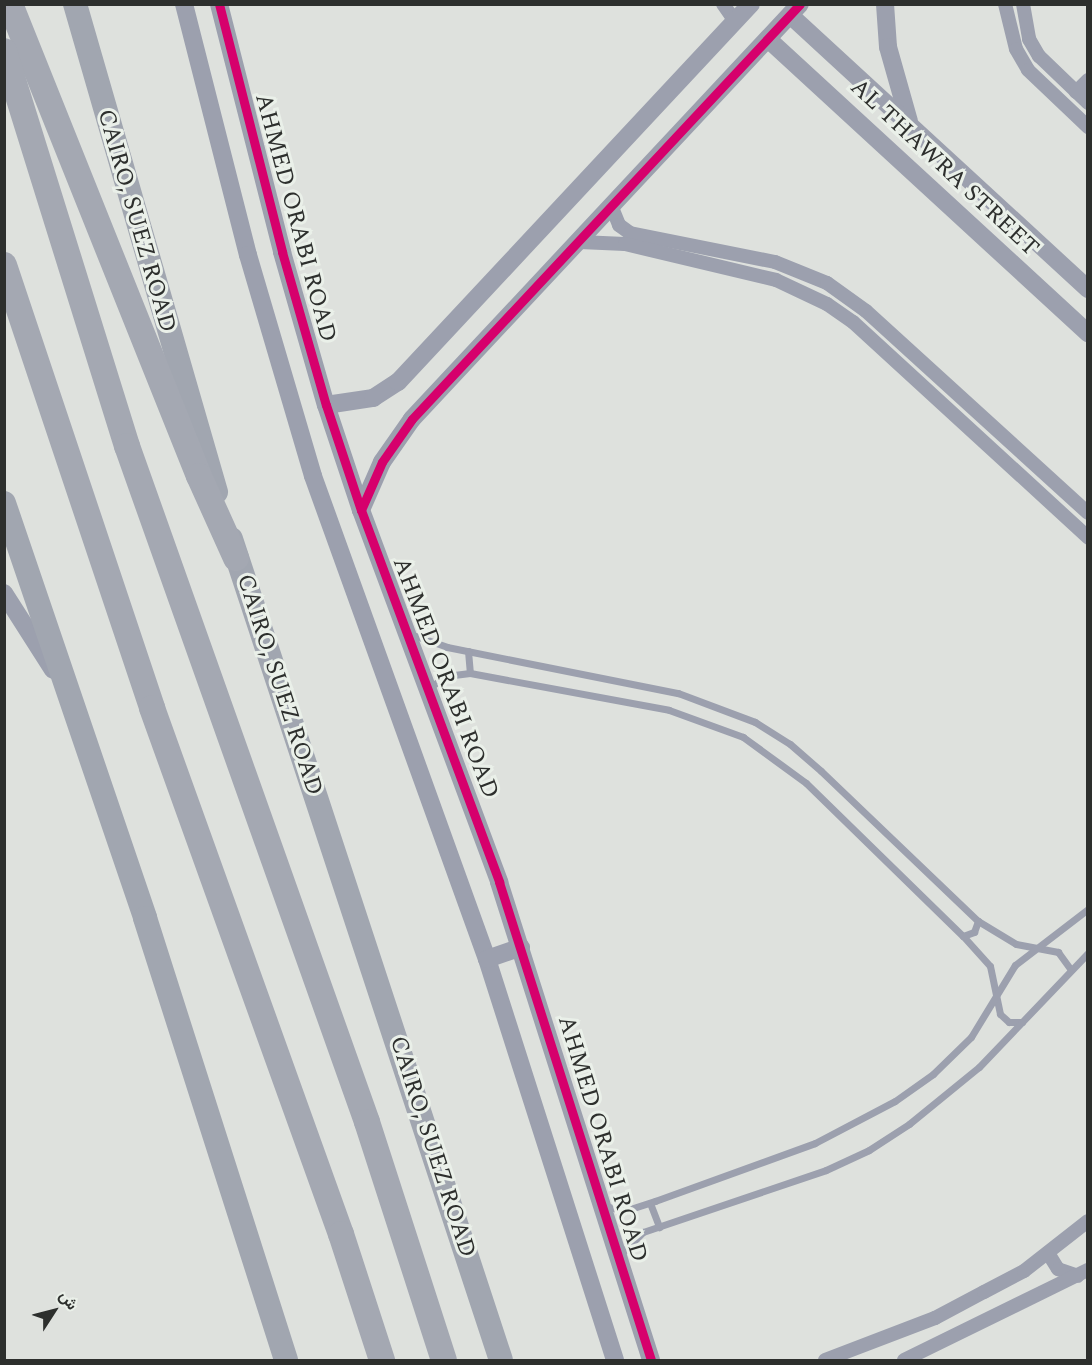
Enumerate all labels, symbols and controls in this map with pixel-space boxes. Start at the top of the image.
street label: AL THAWRA STREET [844,73,1044,263]
street label: AHMED ORABI ROAD [248,91,342,345]
street label: CAIRO, SUEZ ROAD [90,106,182,336]
street label: AHMED ORABI ROAD [386,553,504,803]
street label: CAIRO, SUEZ ROAD [230,571,328,799]
street label: AHMED ORABI ROAD [551,1012,653,1266]
street label: CAIRO, SUEZ ROAD [383,1033,481,1261]
north arrow [24,1281,84,1341]
text: ش [53,1286,84,1315]

